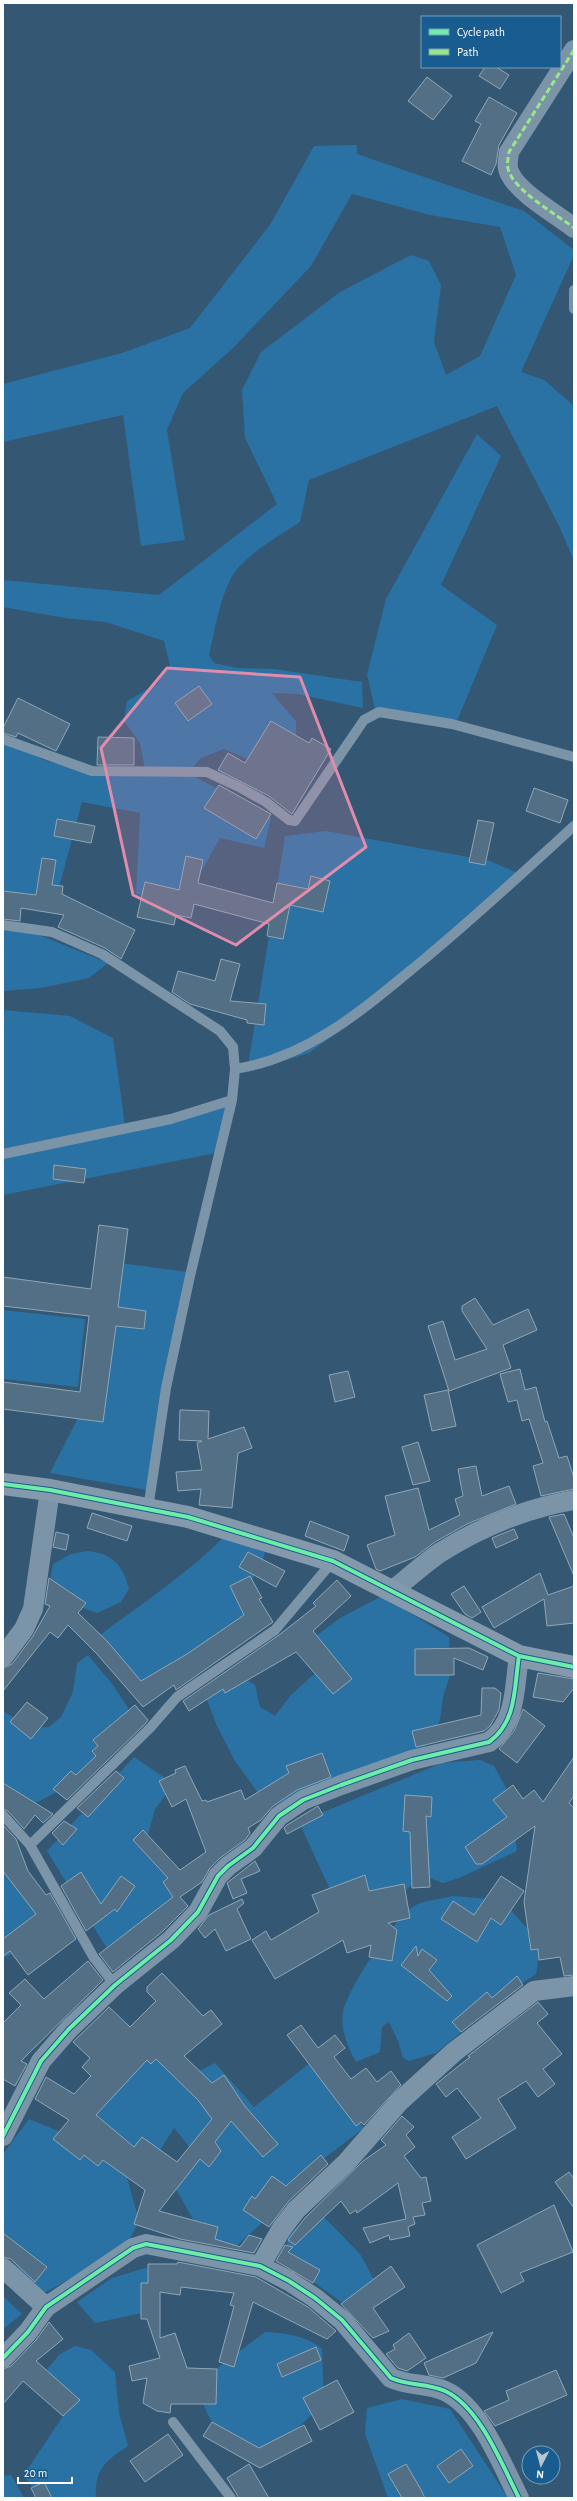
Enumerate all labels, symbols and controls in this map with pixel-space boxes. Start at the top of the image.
legend [421,16,561,68]
text: Cycle path [457,26,505,39]
text: Path [457,46,479,58]
north arrow [521,2445,561,2485]
scale bar [18,2459,72,2485]
text: 20 m [24,2467,47,2479]
text: N [536,2469,544,2480]

